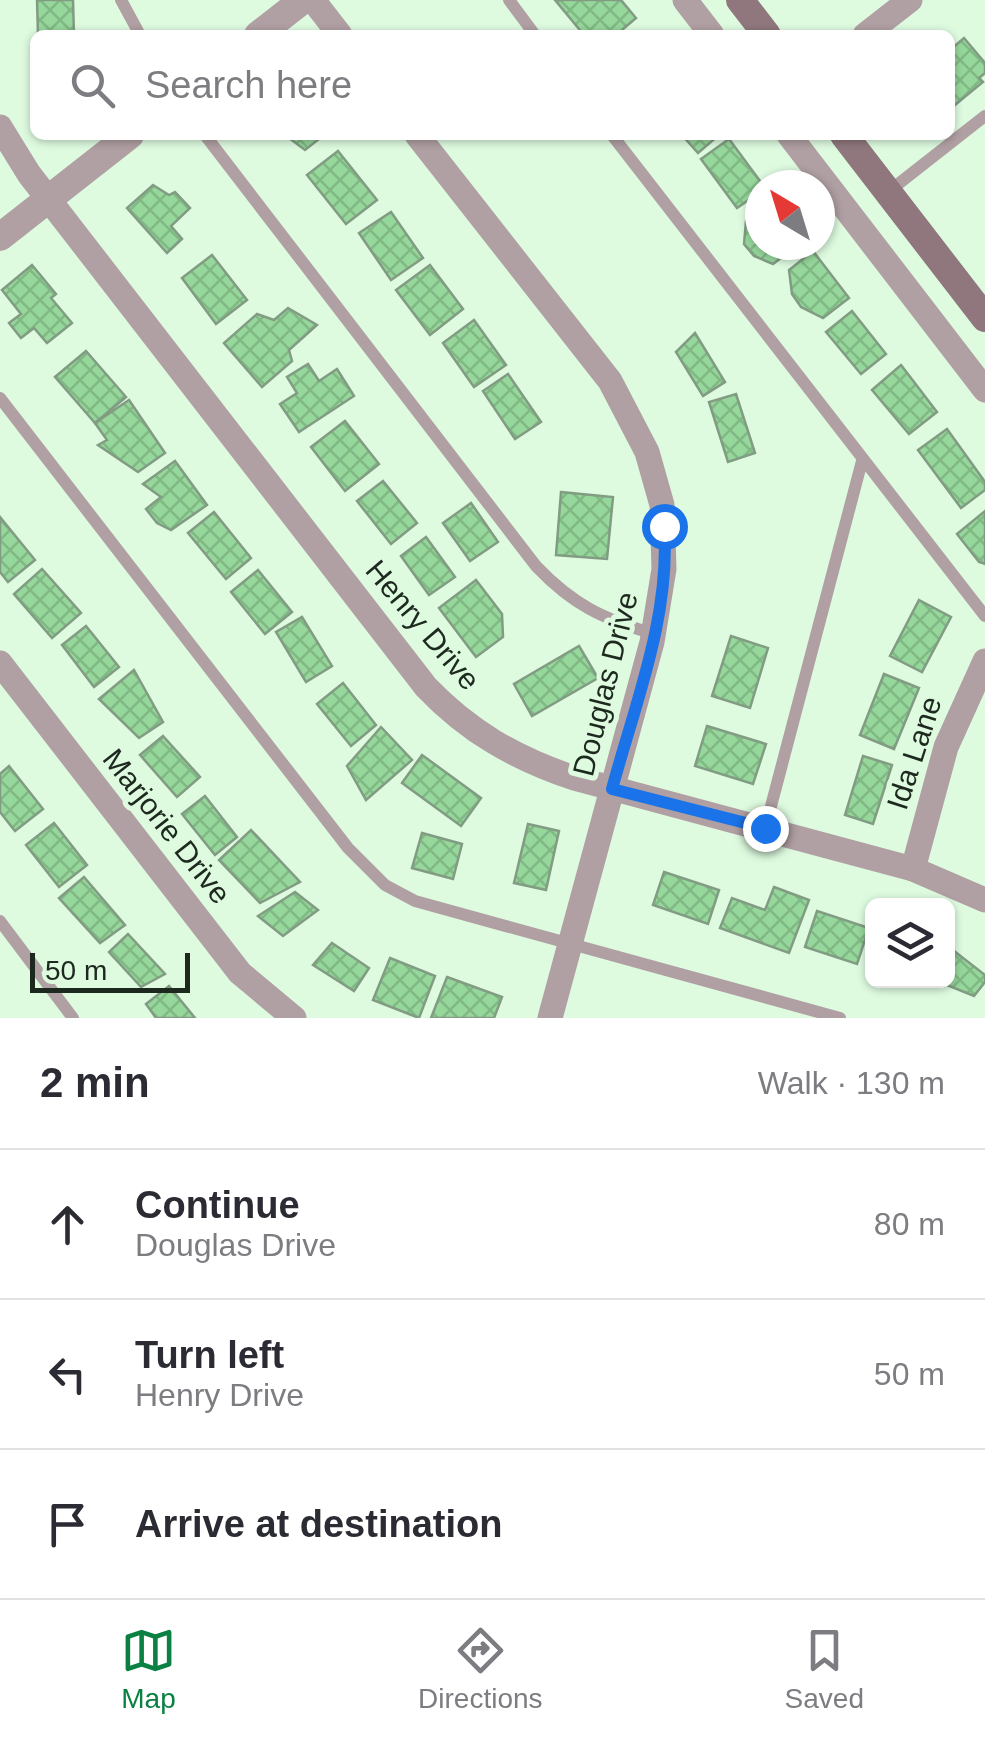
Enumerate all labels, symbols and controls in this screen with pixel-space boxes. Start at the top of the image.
search box [30,30,955,140]
icon: search [65,58,120,113]
text: Search here [145,64,352,106]
north arrow [745,170,835,260]
route start [642,504,688,550]
street label: Henry Drive [359,554,487,696]
street label: Douglas Drive [566,589,644,779]
street label: Ida Lane [880,692,948,814]
street label: Marjorie Drive [97,742,237,910]
route end [743,806,789,852]
map controls [865,898,955,988]
button: layers [865,898,955,988]
scale bar [30,948,190,993]
text: 50 m [45,955,107,986]
text: 2 min [40,1059,150,1106]
text: Walk · 130 m [758,1065,945,1101]
text: Continue [135,1184,300,1226]
icon: ahead [40,1197,95,1252]
text: 80 m [874,1206,945,1242]
text: Douglas Drive [135,1227,336,1263]
text: Turn left [135,1334,284,1376]
icon: left [40,1347,95,1402]
text: 50 m [874,1356,945,1392]
text: Henry Drive [135,1377,304,1413]
icon: arrive [40,1497,95,1552]
text: Arrive at destination [135,1503,502,1545]
tab: Map [121,1623,176,1715]
tab: Directions [418,1623,543,1715]
tab: Saved [785,1623,864,1715]

